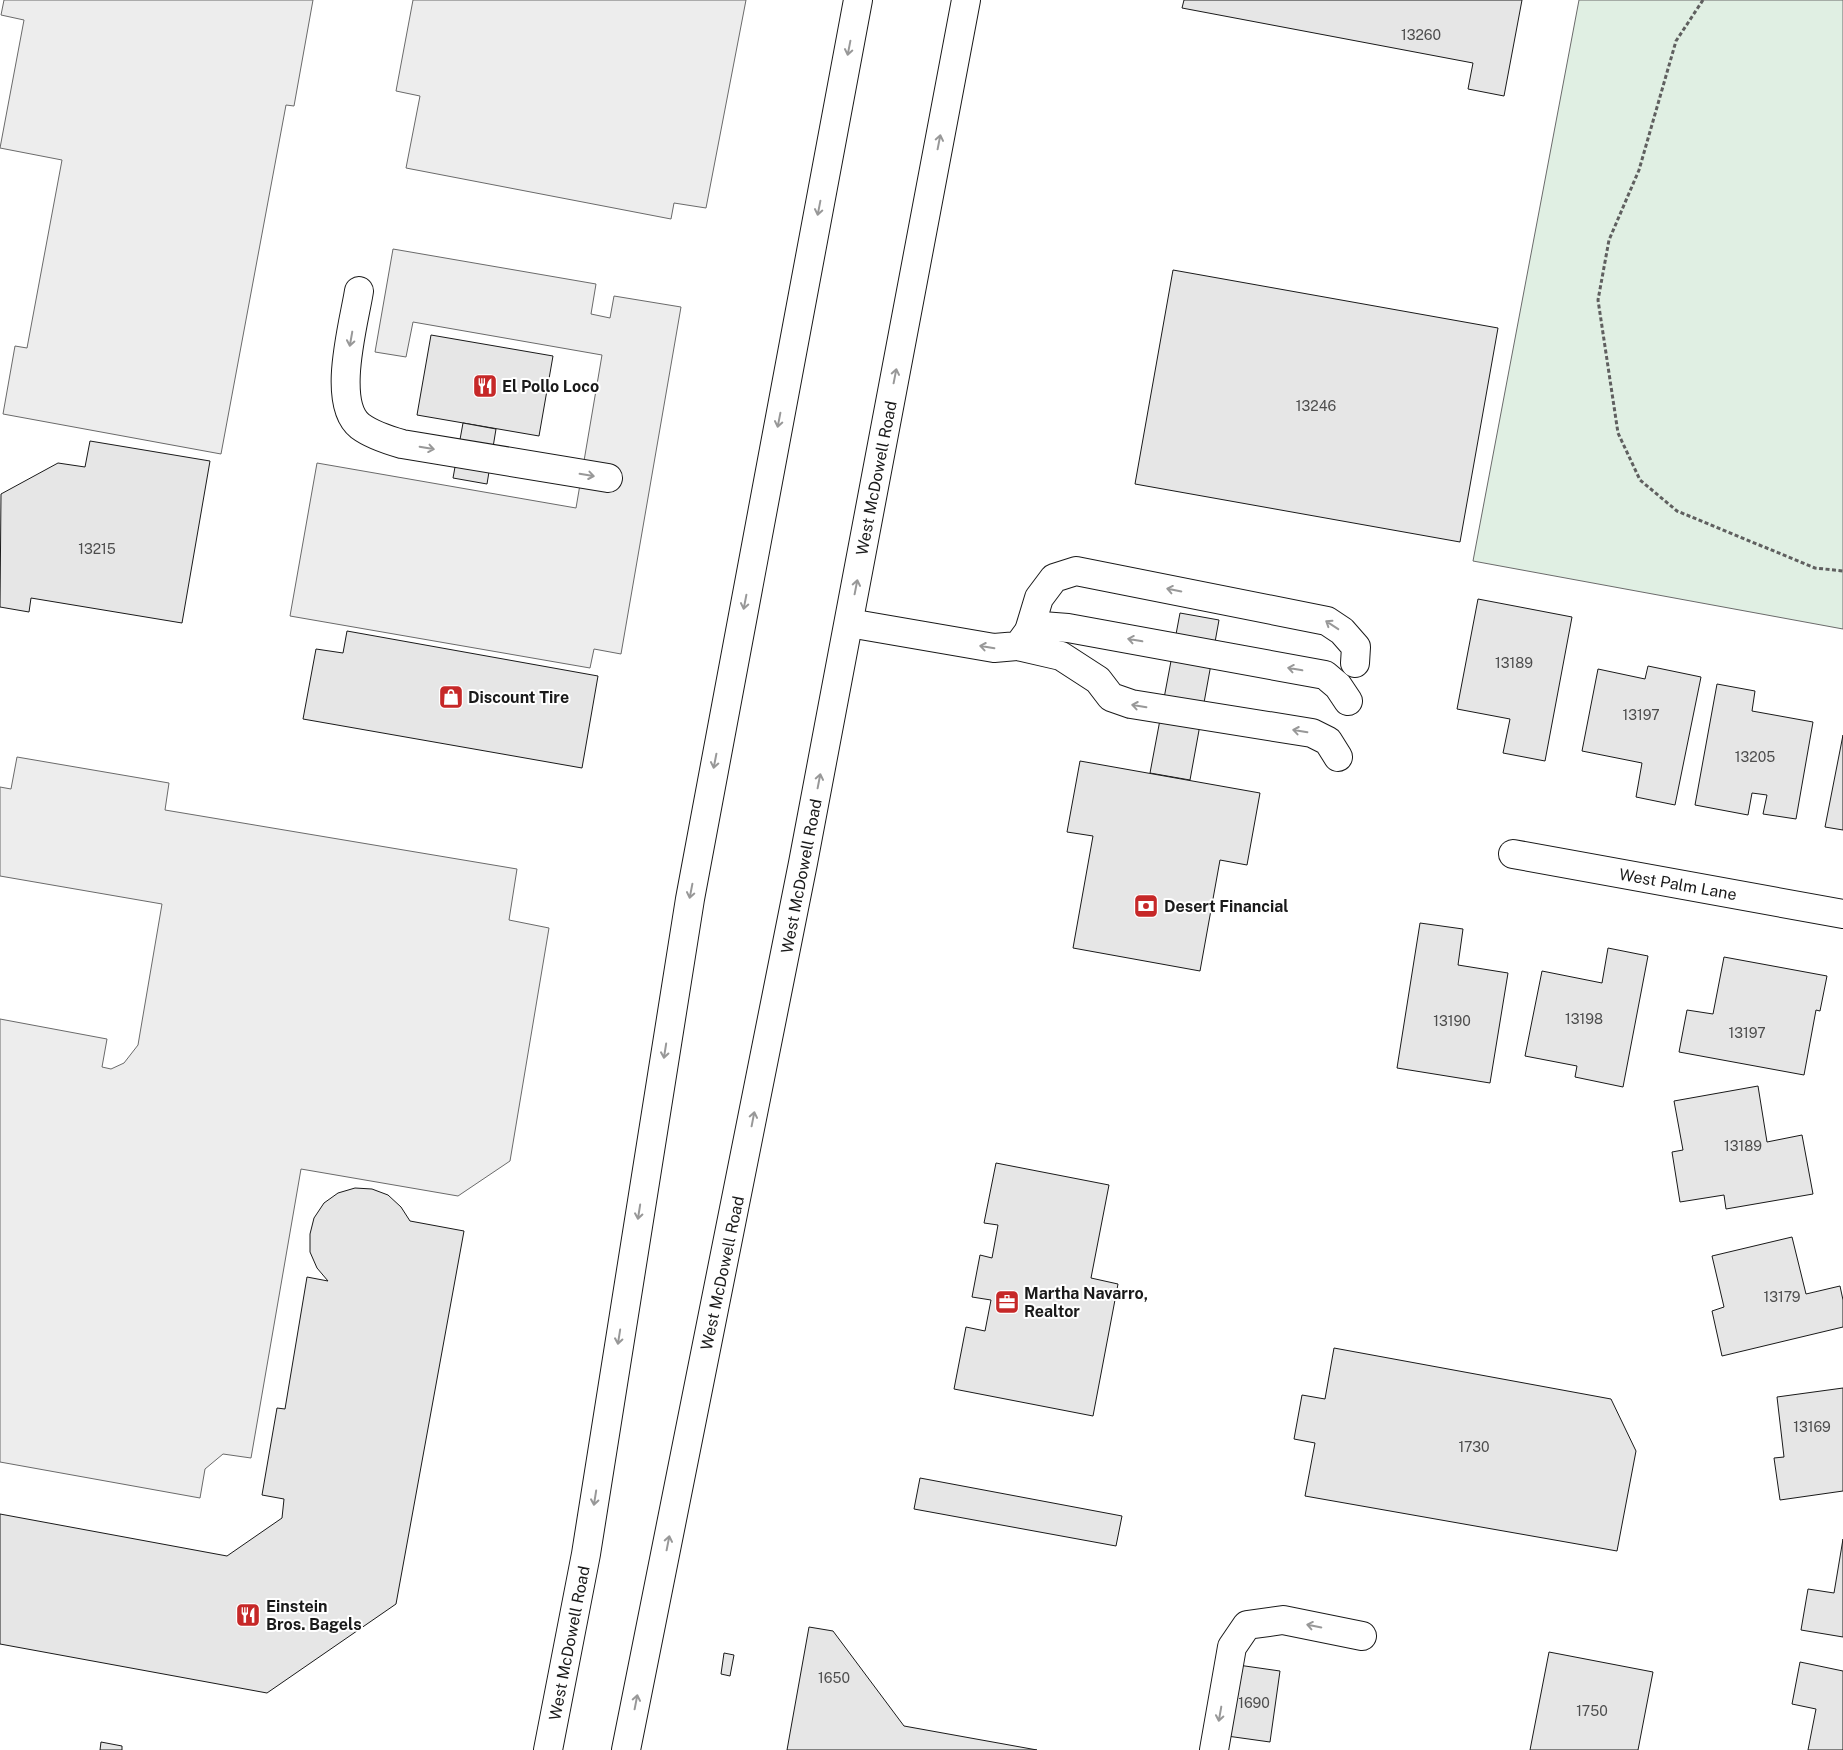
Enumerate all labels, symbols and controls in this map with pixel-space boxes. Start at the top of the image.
house number: 13260 [1401,27,1441,43]
one-way arrow [844,40,853,56]
one-way arrow [935,135,945,151]
one-way arrow [814,199,824,215]
one-way arrow [346,331,356,347]
one-way arrow [891,368,901,384]
restaurant icon: El Pollo Loco [472,373,498,399]
place label: El Pollo Loco [502,377,599,396]
house number: 13246 [1296,398,1336,414]
street label: West McDowell Road [852,399,901,557]
one-way arrow [774,412,784,428]
one-way arrow [418,444,434,454]
one-way arrow [579,470,595,480]
house number: 13215 [78,541,116,557]
one-way arrow [851,579,861,595]
one-way arrow [1166,585,1182,595]
one-way arrow [740,593,749,609]
one-way arrow [1325,620,1339,630]
one-way arrow [1127,635,1143,645]
one-way arrow [979,641,995,651]
house number: 13189 [1495,655,1533,671]
one-way arrow [1287,664,1303,674]
shop icon: Discount Tire [438,684,464,710]
place label: Discount Tire [468,688,569,707]
one-way arrow [1132,700,1148,710]
house number: 13197 [1622,707,1660,723]
one-way arrow [1292,725,1308,735]
house number: 13205 [1735,749,1775,765]
one-way arrow [709,753,719,769]
one-way arrow [815,773,824,789]
street label: West McDowell Road [777,797,826,955]
street label: West Palm Lane [1618,865,1738,904]
one-way arrow [686,882,695,898]
bank icon: Desert Financial [1133,893,1159,919]
place label: Desert Financial [1164,897,1289,916]
house number: 13198 [1565,1011,1603,1027]
house number: 13190 [1433,1013,1471,1029]
house number: 13197 [1728,1025,1766,1041]
one-way arrow [660,1043,670,1059]
one-way arrow [749,1111,759,1127]
house number: 13189 [1724,1138,1762,1154]
street label: West McDowell Road [697,1194,748,1352]
one-way arrow [634,1203,644,1219]
place label: Martha Navarro, Realtor [1024,1284,1148,1321]
office icon: Martha Navarro, Realtor [994,1289,1020,1315]
house number: 13179 [1763,1289,1801,1305]
one-way arrow [614,1329,624,1345]
house number: 13169 [1793,1419,1831,1435]
house number: 1730 [1458,1439,1490,1455]
one-way arrow [590,1489,600,1505]
one-way arrow [664,1535,673,1551]
street label: West McDowell Road [545,1564,594,1722]
place label: Einstein Bros. Bagels [266,1597,362,1634]
restaurant icon: Einstein Bros. Bagels [235,1602,261,1628]
one-way arrow [1307,1621,1323,1630]
house number: 1650 [818,1670,850,1686]
one-way arrow [631,1695,641,1711]
house number: 1690 [1238,1695,1270,1711]
house number: 1750 [1576,1703,1608,1719]
one-way arrow [1214,1705,1224,1721]

